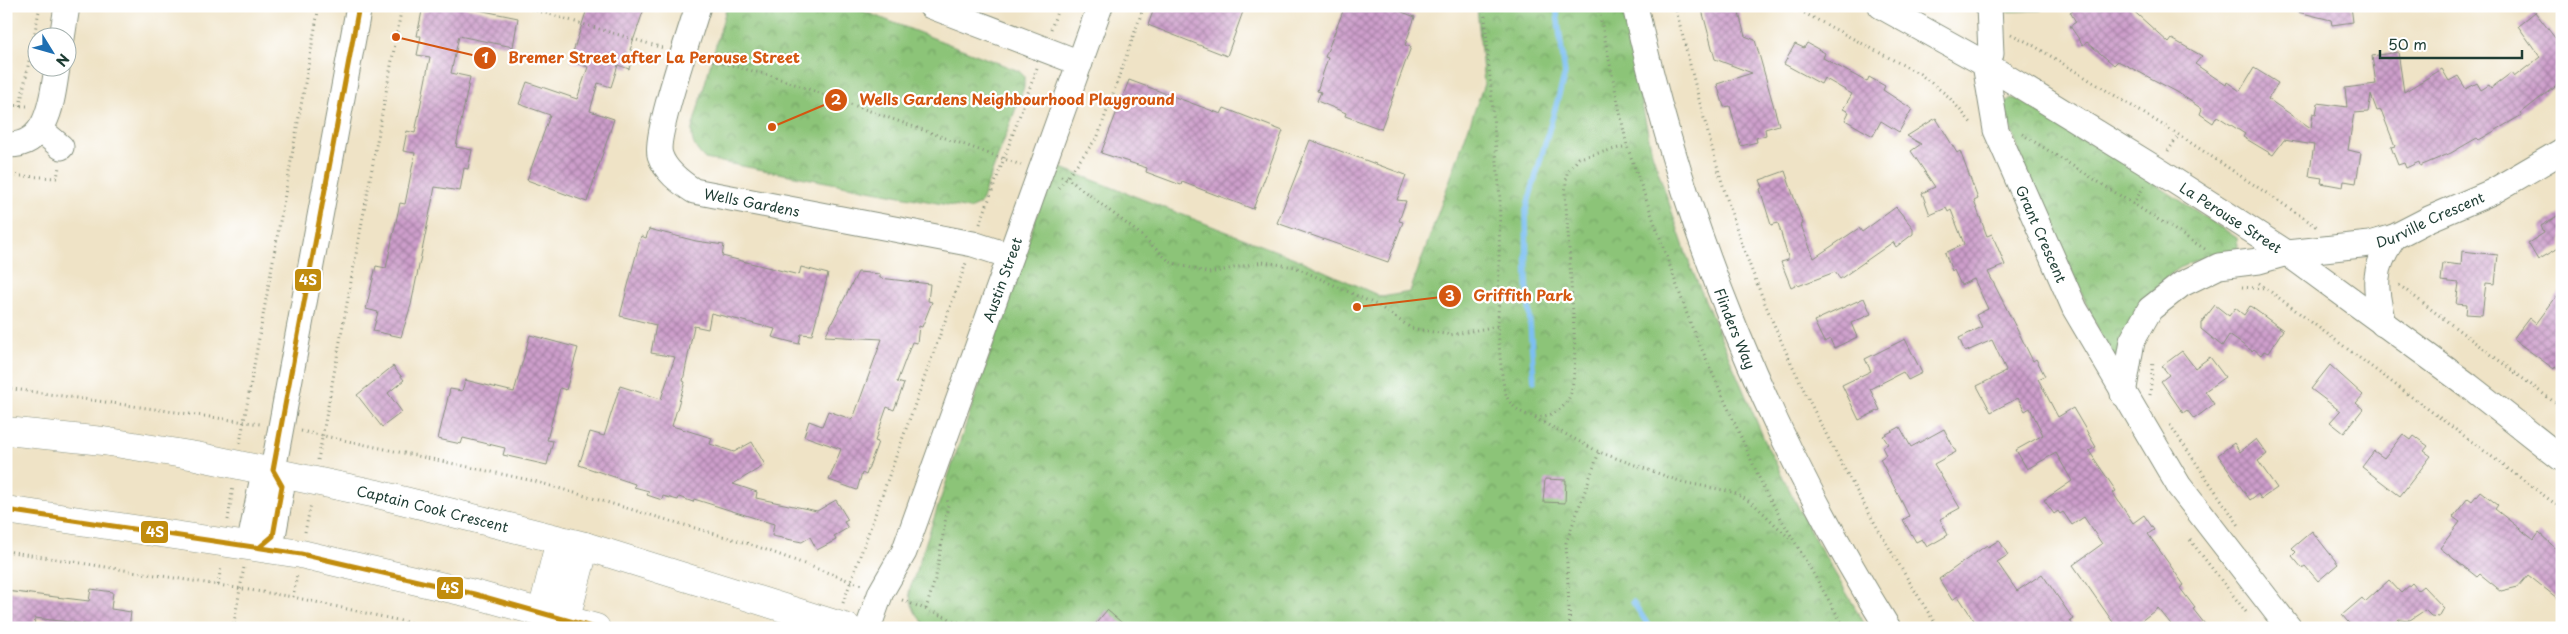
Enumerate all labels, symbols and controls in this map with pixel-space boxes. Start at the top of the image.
north arrow [28,28,78,78]
scale bar [2380,28,2523,60]
text: 50 m [2388,32,2427,55]
callout: Bremer Street after La Perouse Street [473,43,811,73]
text: 1 [481,45,489,68]
text: Bremer Street after La Perouse Street [508,45,800,68]
text: N [51,49,75,71]
callout: Wells Gardens Neighbourhood Playground [824,85,1185,115]
text: 2 [831,87,842,110]
text: Wells Gardens Neighbourhood Playground [860,87,1174,110]
street label: La Perouse Street [2176,177,2287,258]
street label: Grant Crescent [2011,182,2073,286]
street label: Wells Gardens [702,183,802,221]
street label: Durville Crescent [2373,186,2487,252]
street label: Austin Street [977,234,1027,325]
line badge: 4S [294,268,322,292]
text: 4S [299,269,317,290]
callout: Griffith Park [1438,281,1584,311]
text: 3 [1445,283,1455,306]
text: Griffith Park [1473,283,1573,306]
street label: Flinders Way [1710,285,1761,372]
street label: Captain Cook Crescent [355,480,511,537]
line badge: 4S [140,520,169,544]
text: 4S [146,521,164,542]
line badge: 4S [436,576,464,600]
text: 4S [441,577,459,598]

